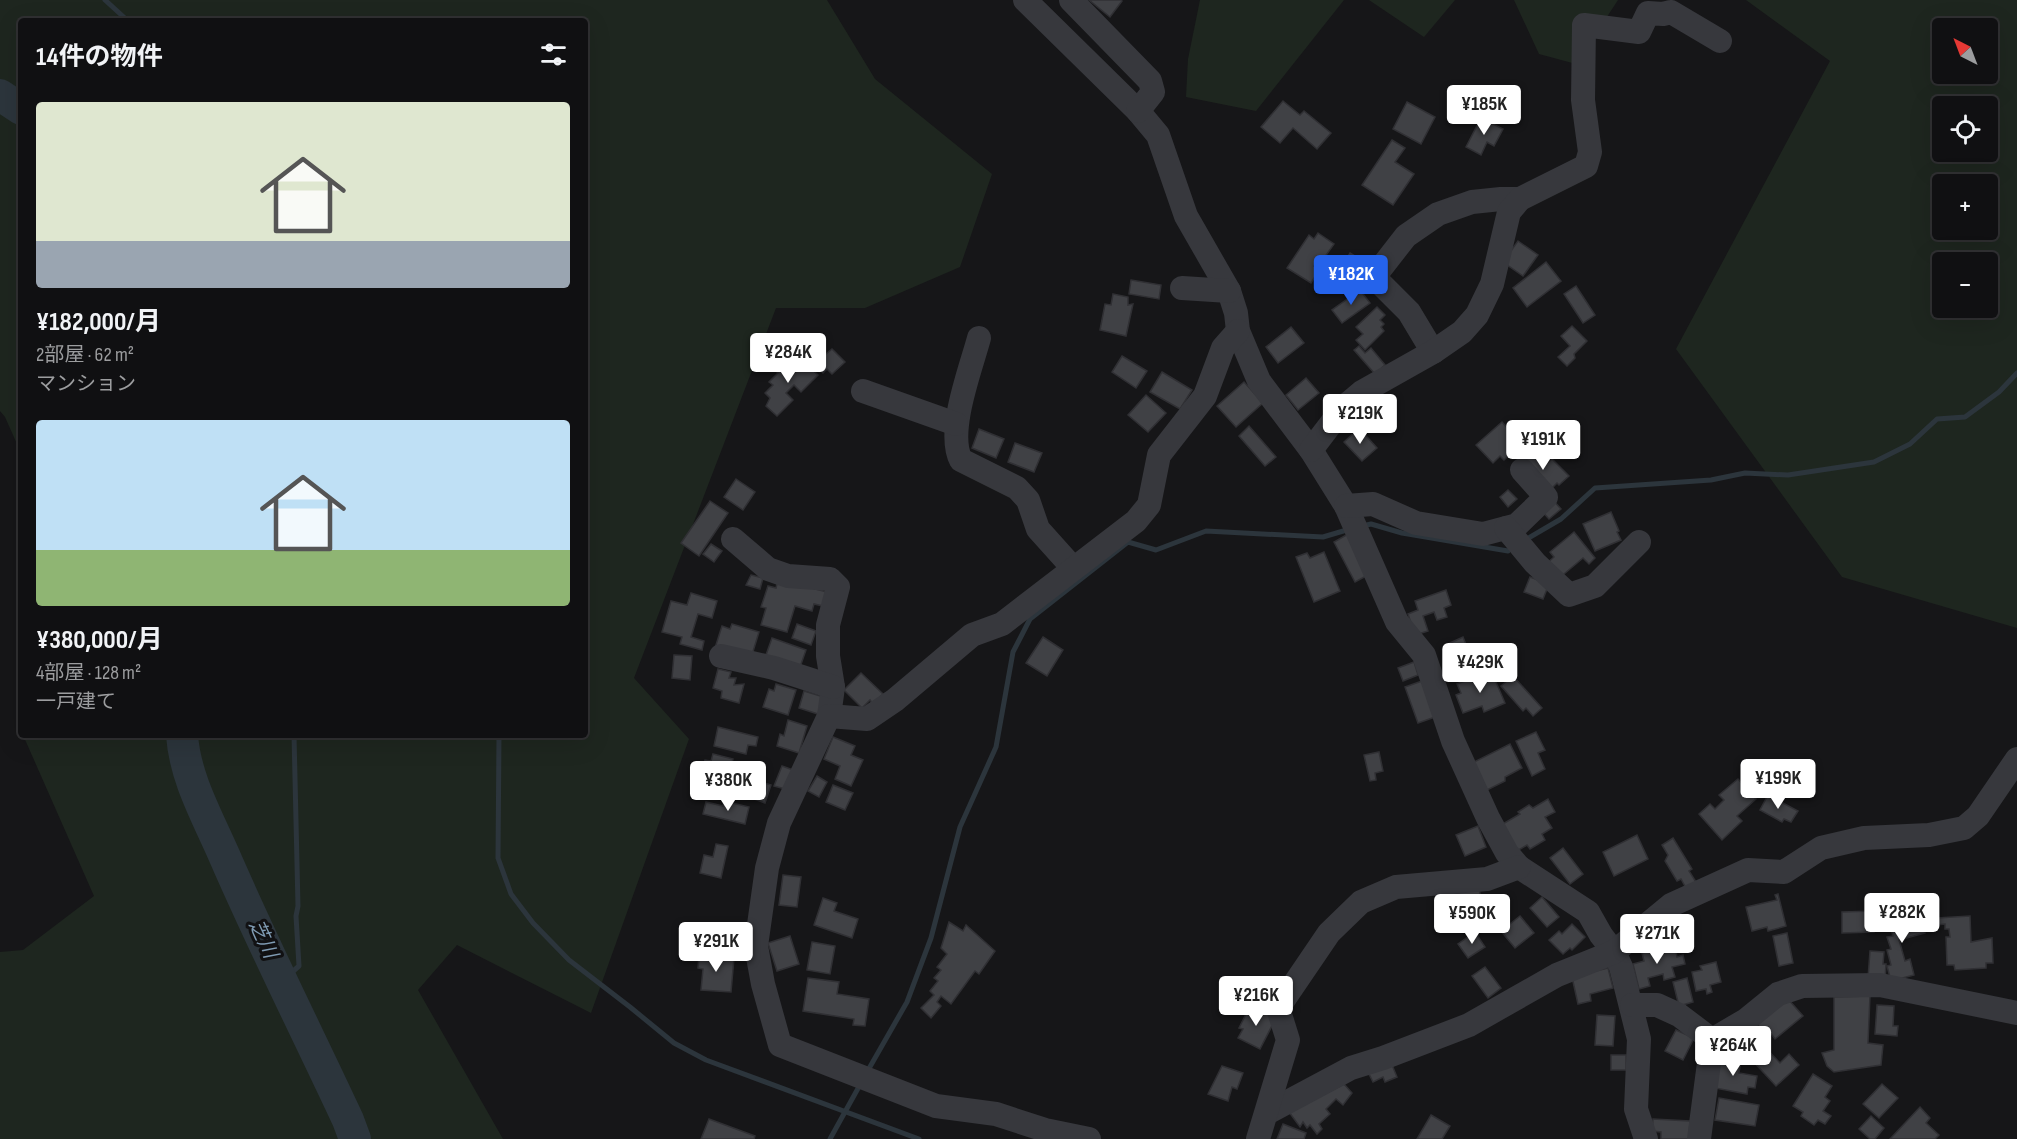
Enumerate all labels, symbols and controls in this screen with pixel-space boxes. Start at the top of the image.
north arrow [1932,18,1998,84]
map controls [1932,18,1998,318]
icon: filters [537,38,570,71]
text: 14件の物件 [36,42,163,73]
pin: ¥185K [1442,85,1526,136]
text: ¥185K [1461,92,1507,116]
button: locate [1932,96,1998,162]
icon: home [249,141,357,249]
button: + [1932,174,1998,240]
button: − [1932,252,1998,318]
pin: ¥182K [1309,255,1393,306]
text: ¥182K [1328,262,1374,286]
text: ¥182,000/月 [36,307,161,338]
pin: ¥284K [746,333,830,384]
text: ¥284K [764,340,812,364]
text: 2部屋 · 62 m² [36,343,134,367]
text: マンション [36,372,136,396]
pin: ¥219K [1318,394,1402,445]
text: ¥219K [1337,401,1383,425]
pin: ¥191K [1501,420,1585,471]
text: ¥191K [1520,427,1566,451]
icon: home [249,459,357,567]
text: ¥380,000/月 [36,625,163,656]
pin: ¥429K [1438,643,1522,694]
text: ¥429K [1456,650,1504,674]
text: 4部屋 · 128 m² [36,661,141,685]
text: 一戸建て [36,690,116,714]
pin: ¥199K [1736,759,1820,810]
pin: ¥380K [686,761,770,812]
text: ¥199K [1755,766,1801,790]
text: ¥380K [704,768,752,792]
pin: ¥282K [1860,893,1944,944]
pin: ¥590K [1430,894,1514,945]
text: ¥282K [1878,900,1926,924]
text: ¥590K [1448,901,1496,925]
pin: ¥271K [1615,914,1699,965]
water label: 芝川 [244,916,283,964]
text: ¥271K [1634,921,1680,945]
pin: ¥291K [674,922,758,973]
text: ¥291K [693,929,739,953]
pin: ¥216K [1214,976,1298,1027]
text: ¥216K [1233,983,1279,1007]
pin: ¥264K [1691,1026,1775,1077]
text: ¥264K [1709,1033,1757,1057]

